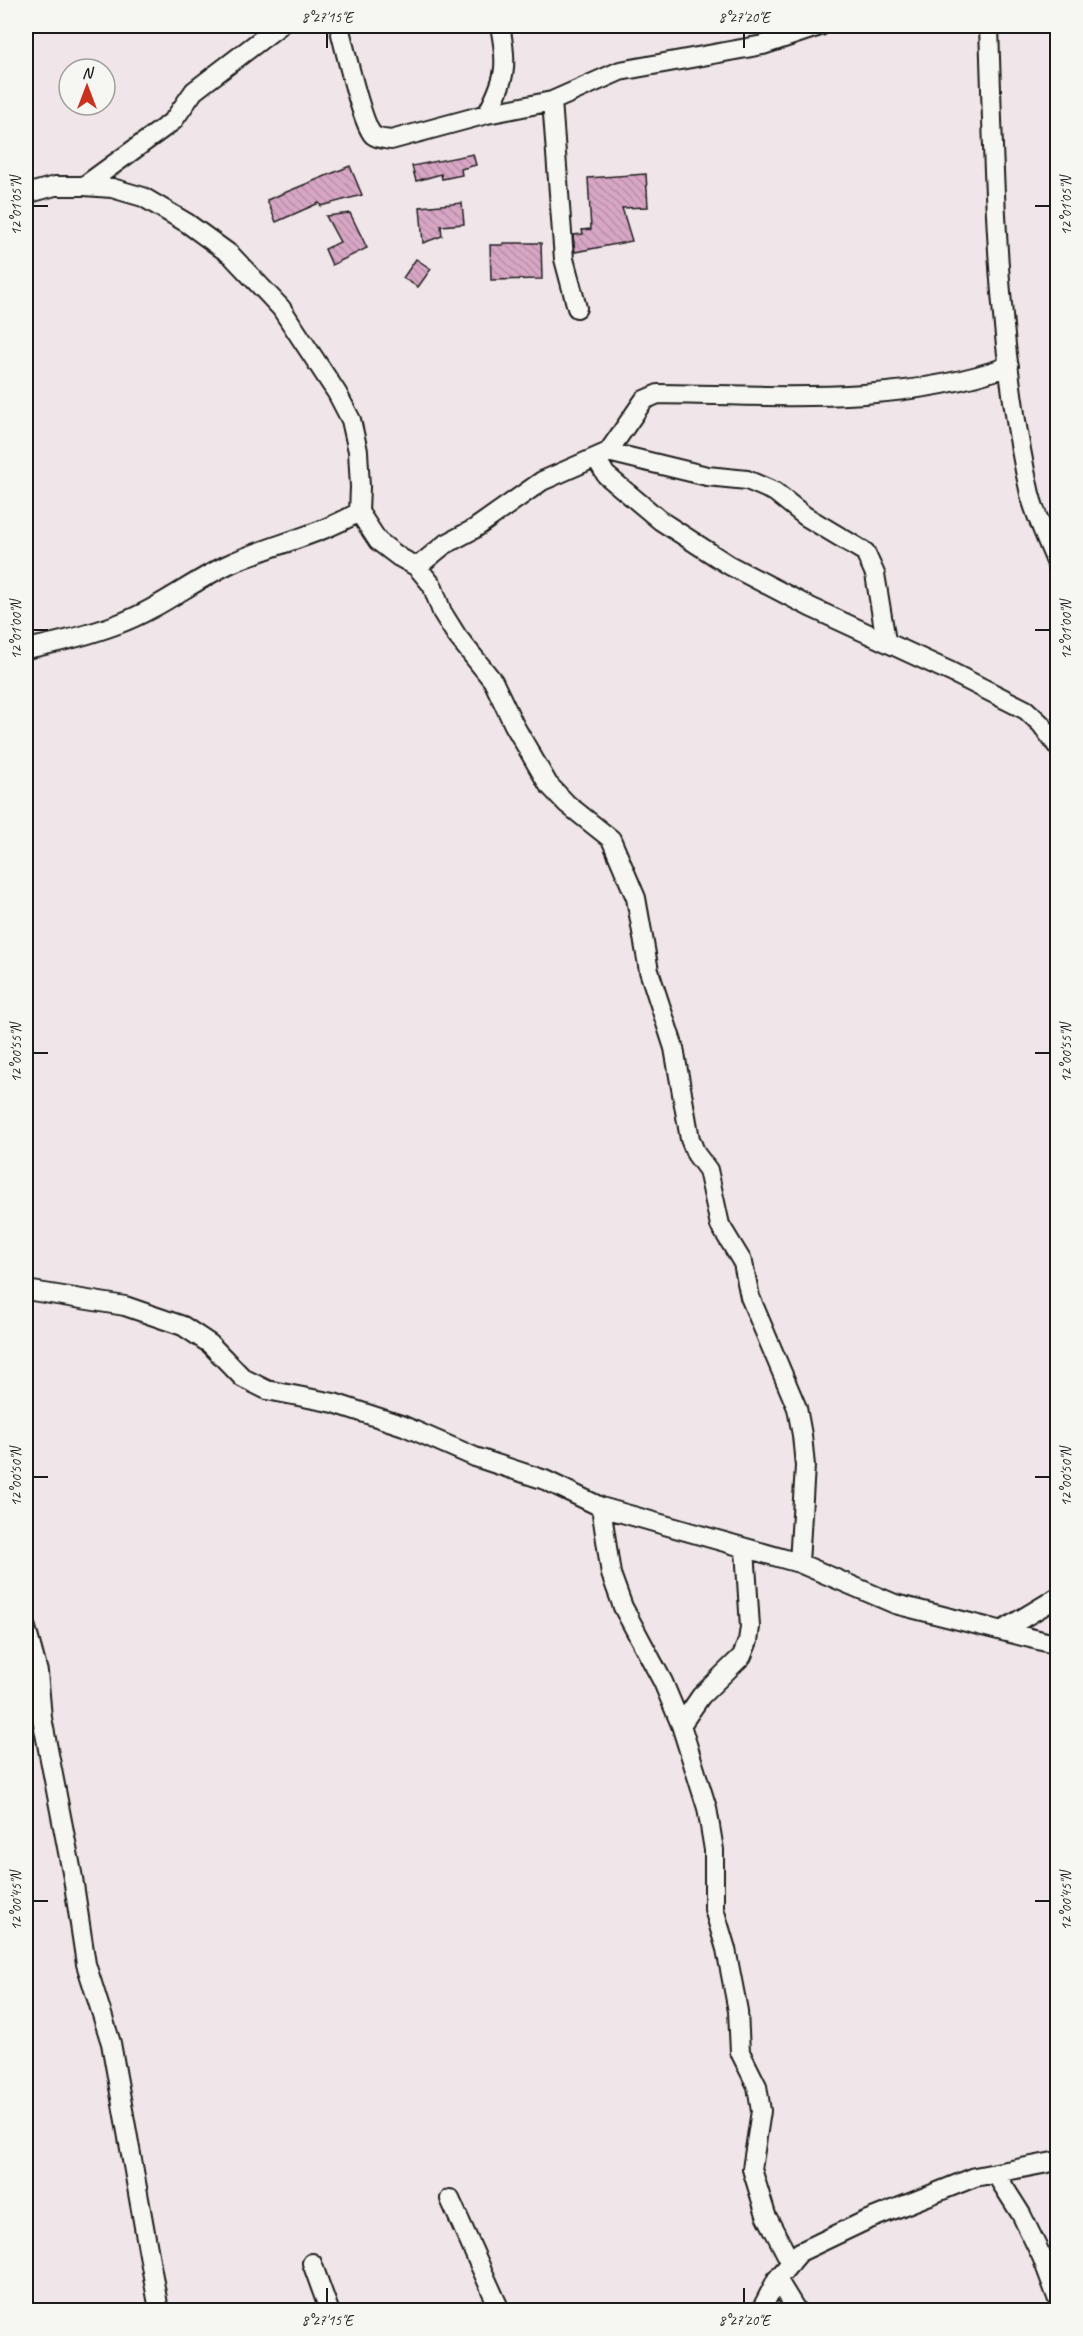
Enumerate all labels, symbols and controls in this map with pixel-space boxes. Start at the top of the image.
text: 8°27'15"E [301,8,355,27]
text: 8°27'20"E [718,8,772,27]
north arrow [57,57,117,117]
text: N [82,63,95,83]
text: 12°01'05"N [7,173,26,236]
text: 12°01'05"N [1057,173,1076,236]
text: 12°01'00"N [7,597,26,660]
text: 12°01'00"N [1057,597,1076,660]
text: 12°00'55"N [7,1020,26,1083]
text: 12°00'55"N [1057,1020,1076,1083]
text: 12°00'50"N [7,1444,26,1507]
text: 12°00'50"N [1057,1444,1076,1507]
text: 12°00'45"N [7,1868,26,1931]
text: 12°00'45"N [1057,1868,1076,1931]
text: 8°27'15"E [301,2311,355,2330]
text: 8°27'20"E [718,2311,772,2330]

